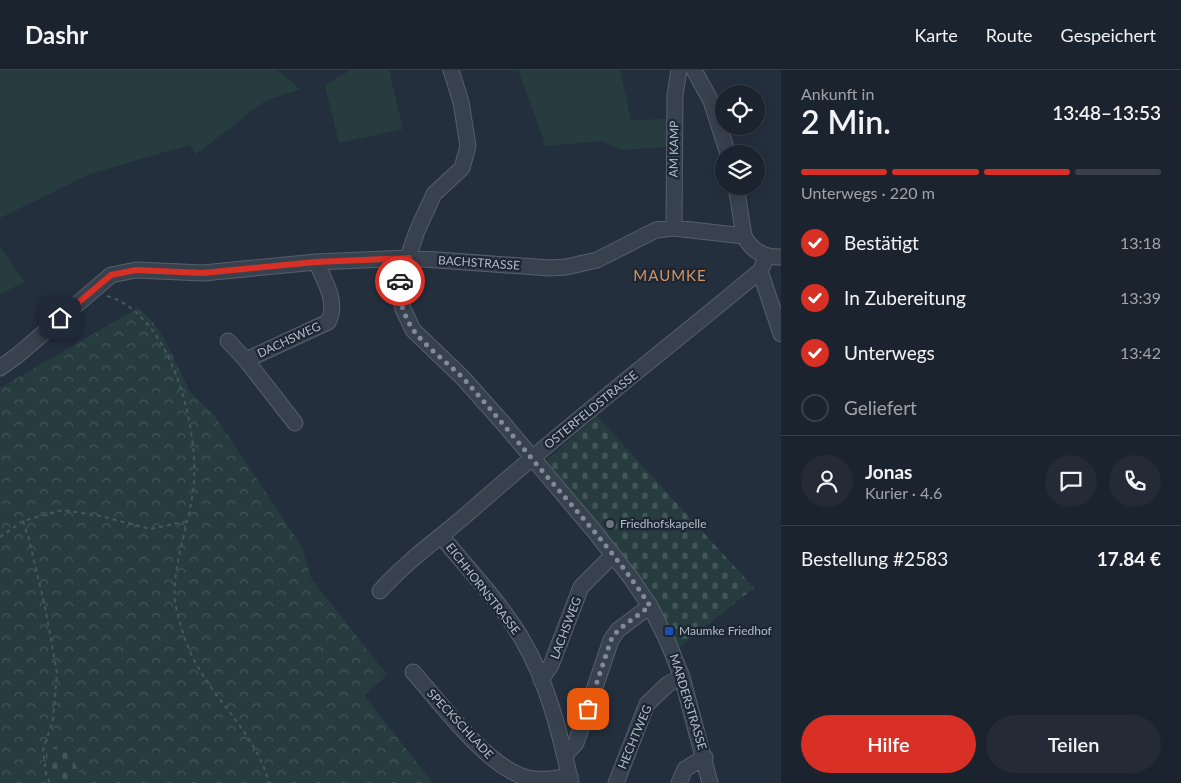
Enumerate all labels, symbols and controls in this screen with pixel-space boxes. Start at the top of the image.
text: Dashr [25,20,88,49]
text: Karte [914,24,958,46]
text: Route [986,24,1033,46]
text: Gespeichert [1061,24,1156,46]
text: Ankunft in [801,84,874,103]
map controls [715,85,765,195]
button: locate [715,85,765,135]
text: 13:48–13:53 [1052,101,1161,124]
text: 2 Min. [801,102,891,141]
street label: AM KAMP [666,120,681,178]
button: layers [715,145,765,195]
text: Unterwegs · 220 m [801,183,935,202]
icon: check [801,229,829,257]
text: Bestätigt [844,231,919,254]
text: 13:18 [1120,233,1161,252]
street label: BACHSTRASSE [438,252,520,273]
courier [375,256,425,306]
district label: MAUMKE [633,266,707,284]
icon: car [386,267,414,295]
icon: check [801,284,829,312]
text: In Zubereitung [844,286,966,309]
text: 13:39 [1120,288,1161,307]
pin [39,297,81,339]
icon: home [46,304,74,332]
street label: DACHSWEG [255,318,323,361]
icon: check [801,339,829,367]
text: Unterwegs [844,341,935,364]
text: 13:42 [1120,343,1161,362]
street label: OSTERFELDSTRASSE [541,367,640,452]
text: Geliefert [844,396,917,419]
button: person [801,455,853,507]
button: chat [1045,455,1097,507]
button: phone [1109,455,1161,507]
text: Jonas [865,460,912,483]
text: Kurier · 4.6 [865,483,942,502]
place label: Friedhofskapelle [620,516,706,531]
marker: Friedhofskapelle [604,518,616,530]
street label: EICHHORNSTRASSE [443,540,524,638]
text: Bestellung #2583 [801,547,948,570]
text: 17.84 € [1097,547,1161,570]
street label: LACHSWEG [547,594,584,661]
place label: Maumke Friedhof [679,623,773,638]
marker: Maumke Friedhof [663,625,675,637]
street label: MARDERSTRASSE [667,652,710,752]
street label: SPECKSCHLADE [424,685,497,762]
pin [567,688,609,730]
icon: bag [574,695,602,723]
street label: HECHTWEG [614,702,655,771]
button: Hilfe [801,715,976,773]
button: Teilen [986,715,1161,773]

